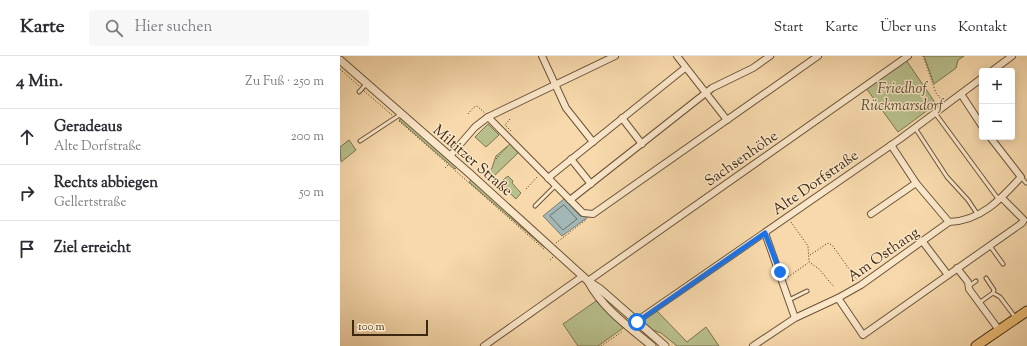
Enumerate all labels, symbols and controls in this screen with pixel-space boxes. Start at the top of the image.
search box [89,10,369,46]
text: Karte [20,14,65,41]
icon: search [103,17,125,39]
text: Hier suchen [135,17,212,38]
text: Start [774,18,803,38]
text: Karte [825,18,858,38]
text: Über uns [880,18,936,38]
text: Kontakt [958,18,1007,38]
map controls [979,68,1015,140]
button: + [979,68,1015,104]
text: 4 Min. [16,70,63,94]
text: Zu Fuß · 250 m [245,73,324,91]
park label: Friedhof Rückmarsdorf [861,79,945,117]
button: − [979,104,1015,140]
text: Geradeaus [54,117,122,138]
street label: Miltitzer Straße [428,121,516,202]
icon: ahead [16,126,38,148]
street label: Sachsenhöhe [701,126,783,192]
text: 200 m [291,128,324,146]
text: Alte Dorfstraße [54,138,141,156]
street label: Alte Dorfstraße [769,146,863,221]
text: Rechts abbiegen [54,173,158,194]
icon: right [16,182,38,204]
text: 50 m [299,184,324,202]
text: Gellertstraße [54,194,126,212]
street label: Am Osthang [844,223,924,288]
icon: arrive [16,238,38,260]
text: Ziel erreicht [54,238,131,259]
route end [771,263,789,281]
route start [628,313,646,331]
scale bar [352,318,428,337]
text: 100 m [358,319,385,335]

